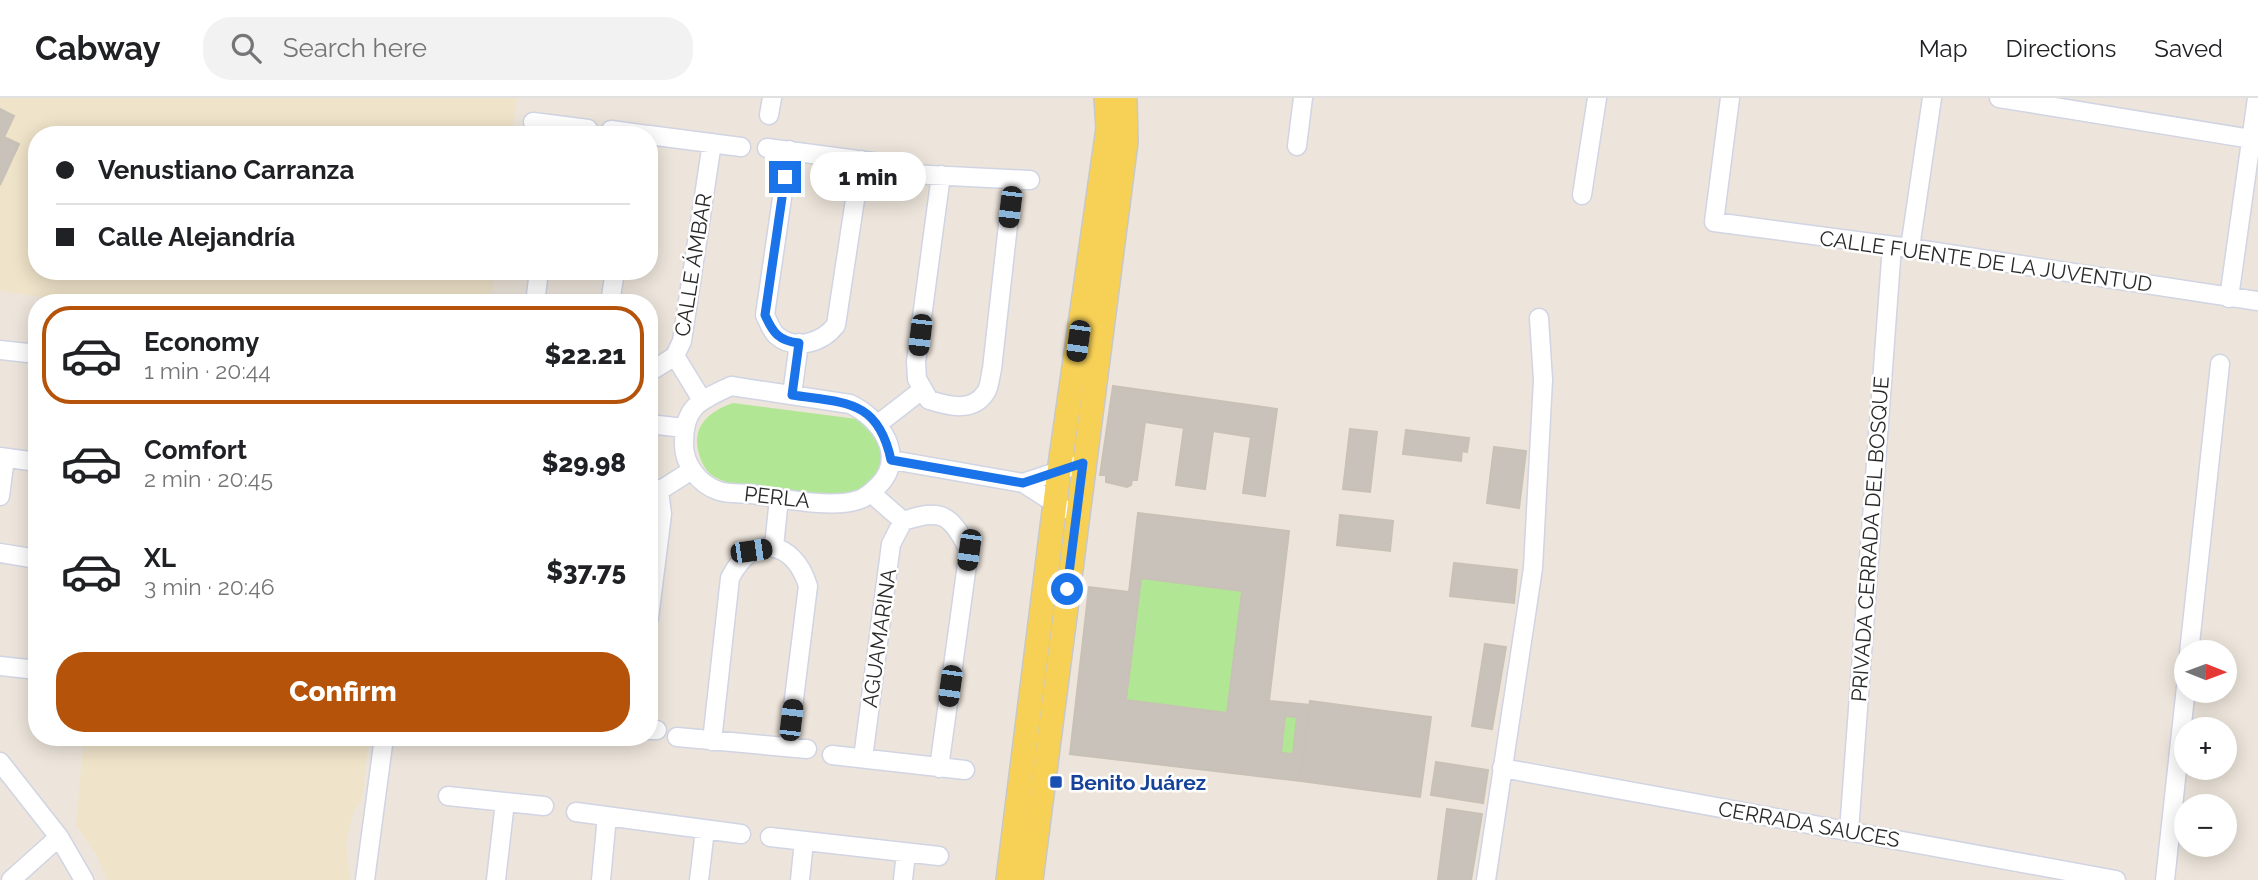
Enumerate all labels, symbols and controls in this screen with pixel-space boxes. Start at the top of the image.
search box [203,17,693,80]
text: Cabway [35,29,161,68]
icon: search [227,29,265,67]
text: Search here [283,33,427,63]
text: Map [1919,34,1968,63]
text: Directions [2006,34,2116,63]
text: Saved [2154,34,2223,63]
callout: 1 min [810,153,925,202]
text: Venustiano Carranza [98,155,354,185]
route end [769,161,801,193]
text: 1 min [838,163,898,190]
car [998,185,1023,229]
street label: CALLE ÁMBAR [669,192,717,338]
text: Calle Alejandría [98,222,295,252]
street label: CALLE FUENTE DE LA JUVENTUD [1818,225,2154,297]
car [908,313,933,357]
car [1065,319,1092,363]
icon: car [60,324,123,387]
text: Economy [144,327,259,357]
text: $22.21 [544,340,626,370]
text: 1 min · 20:44 [144,357,271,384]
street label: PRIVADA CERRADA DEL BOSQUE [1846,375,1894,703]
icon: car [60,432,123,495]
text: Comfort [144,435,247,465]
text: $29.98 [542,448,626,478]
text: 2 min · 20:45 [144,465,273,492]
street label: PERLA [743,481,811,513]
car [956,528,983,572]
car [729,538,774,564]
icon: car [60,540,123,603]
text: XL [144,543,176,573]
text: $37.75 [546,556,626,586]
street label: AGUAMARINA [857,567,901,709]
text: 3 min · 20:46 [144,573,275,600]
route start [1051,573,1083,605]
north arrow [2174,640,2236,704]
map controls [2174,640,2237,857]
button: Confirm [56,652,630,732]
car [937,664,964,708]
car [779,698,804,742]
button: + [2174,717,2237,780]
place label: Benito Juárez [1070,770,1206,795]
marker: Benito Juárez [1048,774,1064,790]
button: − [2174,794,2237,857]
street label: CERRADA SAUCES [1716,796,1902,852]

